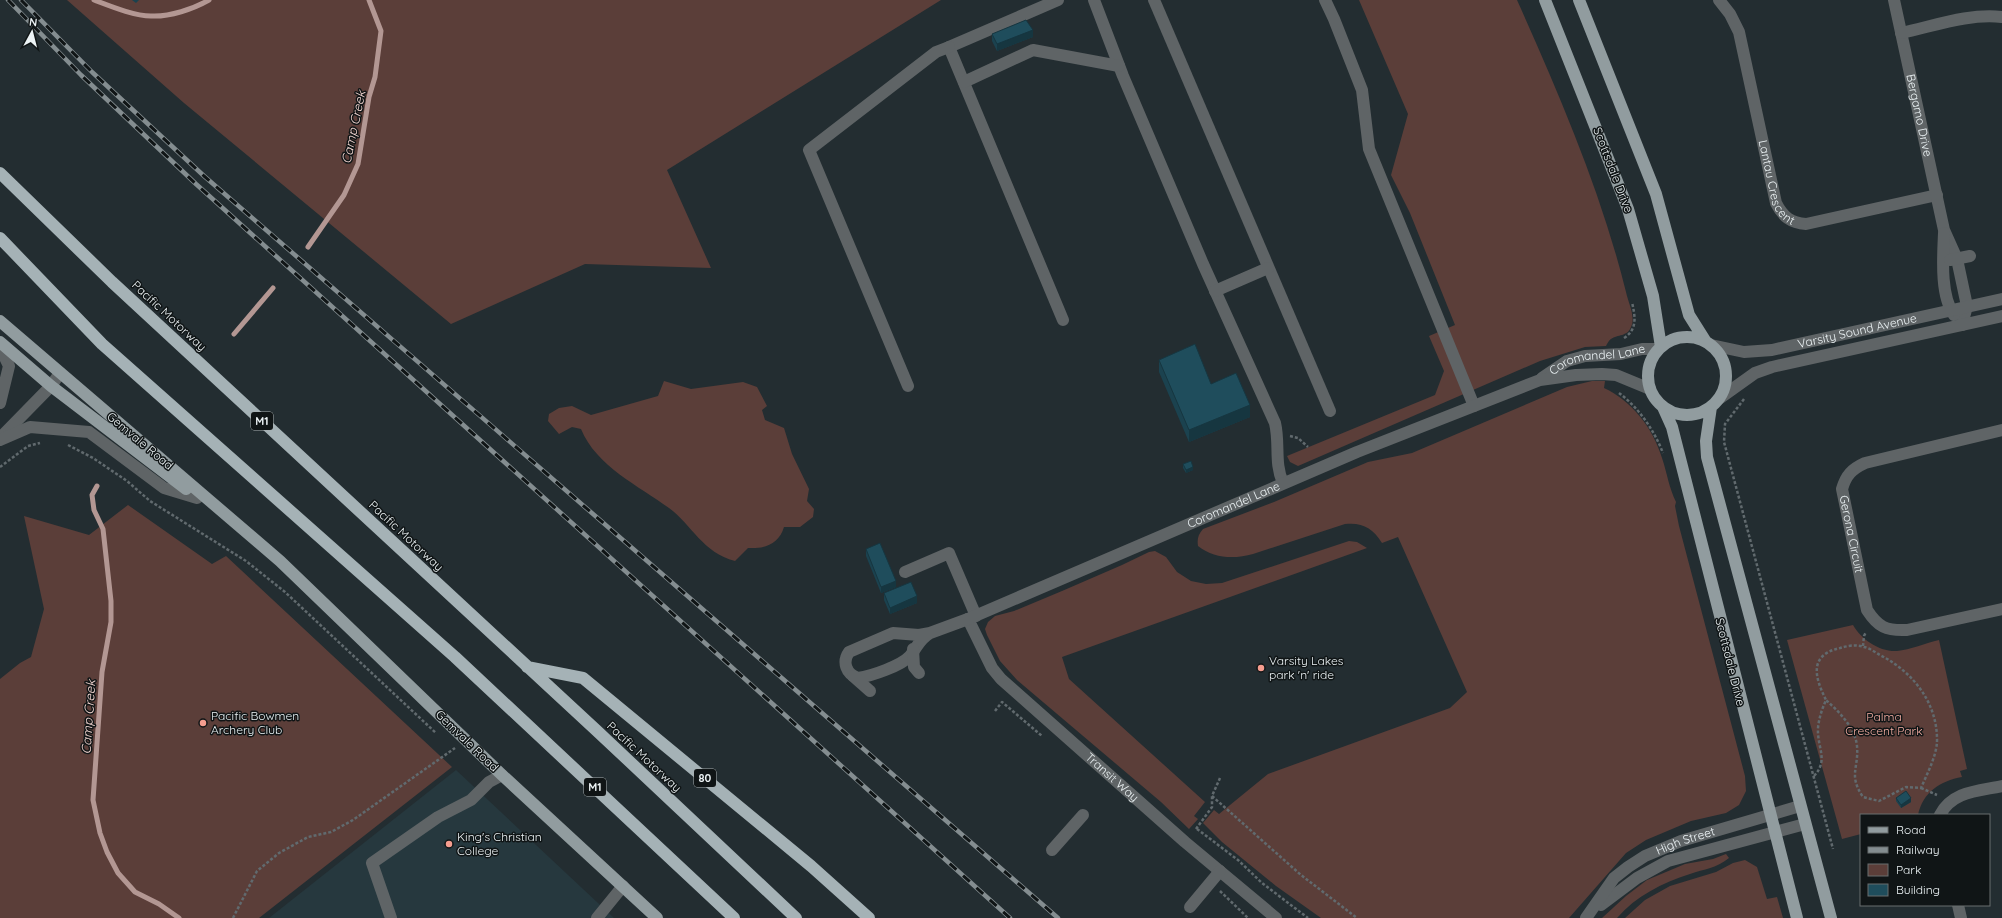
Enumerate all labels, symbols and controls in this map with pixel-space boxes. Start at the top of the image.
north arrow [12,12,52,52]
text: N [28,15,38,30]
street label: Bergamo Drive [1903,72,1936,158]
water label: Camp Creek [337,88,369,165]
street label: Scottsdale Drive [1590,125,1637,215]
street label: Lantau Crescent [1756,139,1797,228]
street label: Pacific Motorway [129,277,210,354]
street label: Varsity Sound Avenue [1796,310,1918,351]
street label: Coromandel Lane [1546,340,1647,378]
street label: Gemvale Road [104,408,177,473]
road number: M1 [251,412,273,430]
street label: Coromandel Lane [1185,478,1282,531]
street label: Gerona Circuit [1836,494,1867,574]
street label: Pacific Motorway [366,497,447,574]
street label: Scottsdale Drive [1712,616,1749,708]
place label: Varsity Lakes park 'n' ride [1269,653,1344,682]
marker: Varsity Lakes park 'n' ride [1256,663,1266,673]
water label: Camp Creek [77,678,99,755]
street label: Gemvale Road [433,707,502,775]
place label: Pacific Bowmen Archery Club [211,708,299,737]
park label: Palma Crescent Park [1845,709,1923,738]
marker: Pacific Bowmen Archery Club [198,718,208,728]
street label: Pacific Motorway [604,718,685,795]
street label: Transit Way [1082,749,1142,805]
road number: 80 [694,769,716,787]
road number: M1 [584,778,606,796]
legend [1860,814,1990,906]
text: Road [1896,822,1926,837]
street label: High Street [1653,823,1717,858]
place label: King's Christian College [457,829,542,858]
marker: King's Christian College [444,839,454,849]
text: Railway [1896,842,1940,857]
text: Park [1896,862,1921,877]
text: Building [1896,882,1940,897]

